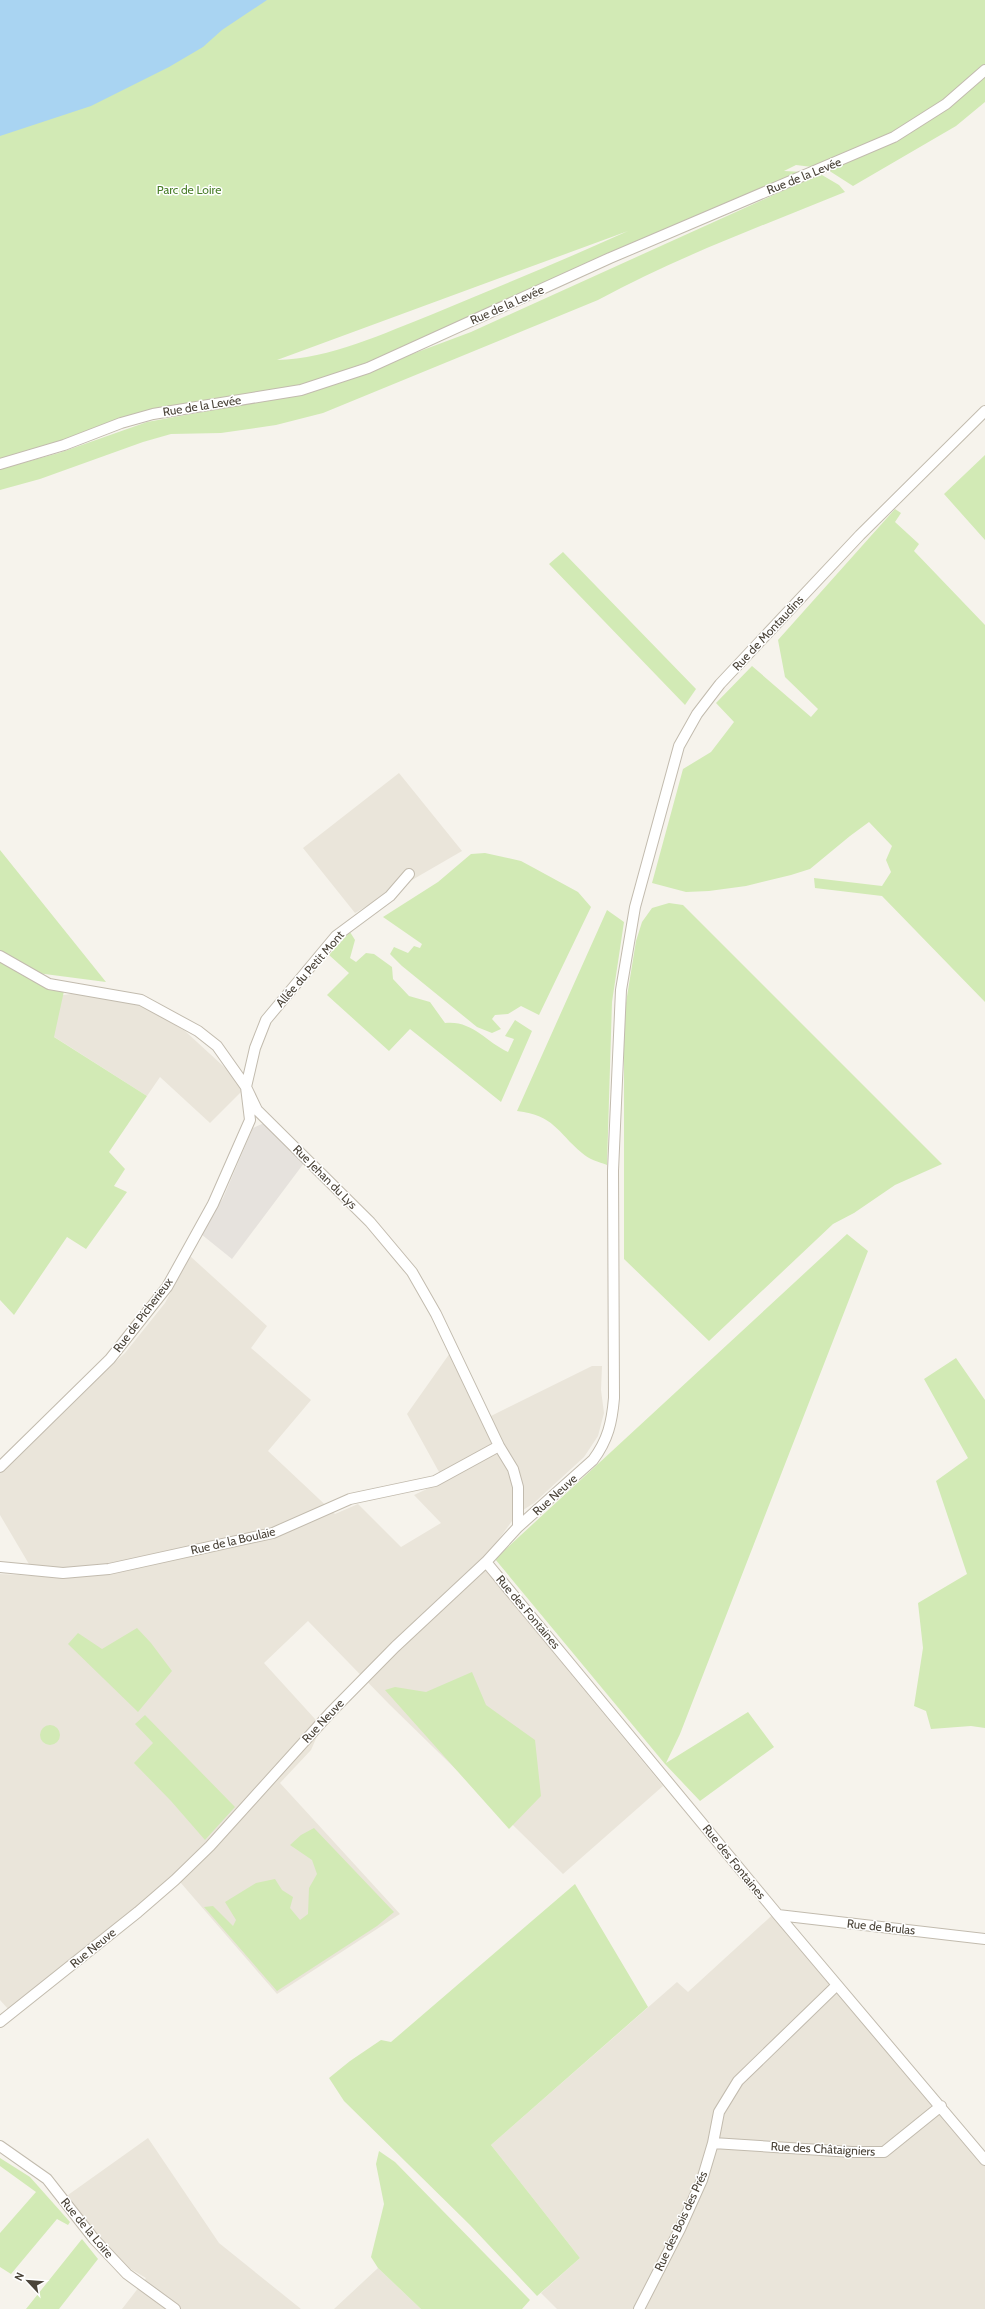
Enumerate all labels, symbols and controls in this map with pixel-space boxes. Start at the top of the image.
street label: Rue de la Levée [764,154,843,197]
park label: Parc de Loire [157,182,221,197]
street label: Rue de la Levée [468,282,546,327]
street label: Rue de la Levée [162,392,242,419]
street label: Rue de Montaudins [729,592,806,673]
street label: Allée du Petit Mont [272,927,347,1010]
street label: Rue Jehan du Lys [290,1141,361,1212]
street label: Rue de Picherieux [110,1274,176,1355]
street label: Rue Neuve [529,1471,580,1519]
street label: Rue de la Boulaie [189,1523,277,1558]
street label: Rue des Fontaines [493,1572,564,1652]
street label: Rue Neuve [298,1695,347,1746]
street label: Rue des Fontaines [700,1821,769,1902]
street label: Rue de Brulas [846,1915,916,1938]
street label: Rue Neuve [67,1925,119,1971]
street label: Rue des Châtaigniers [770,2138,876,2159]
street label: Rue des Bois des Prés [651,2168,710,2273]
street label: Rue de la Loire [58,2195,117,2261]
north arrow [8,2261,48,2301]
text: N [11,2270,27,2283]

